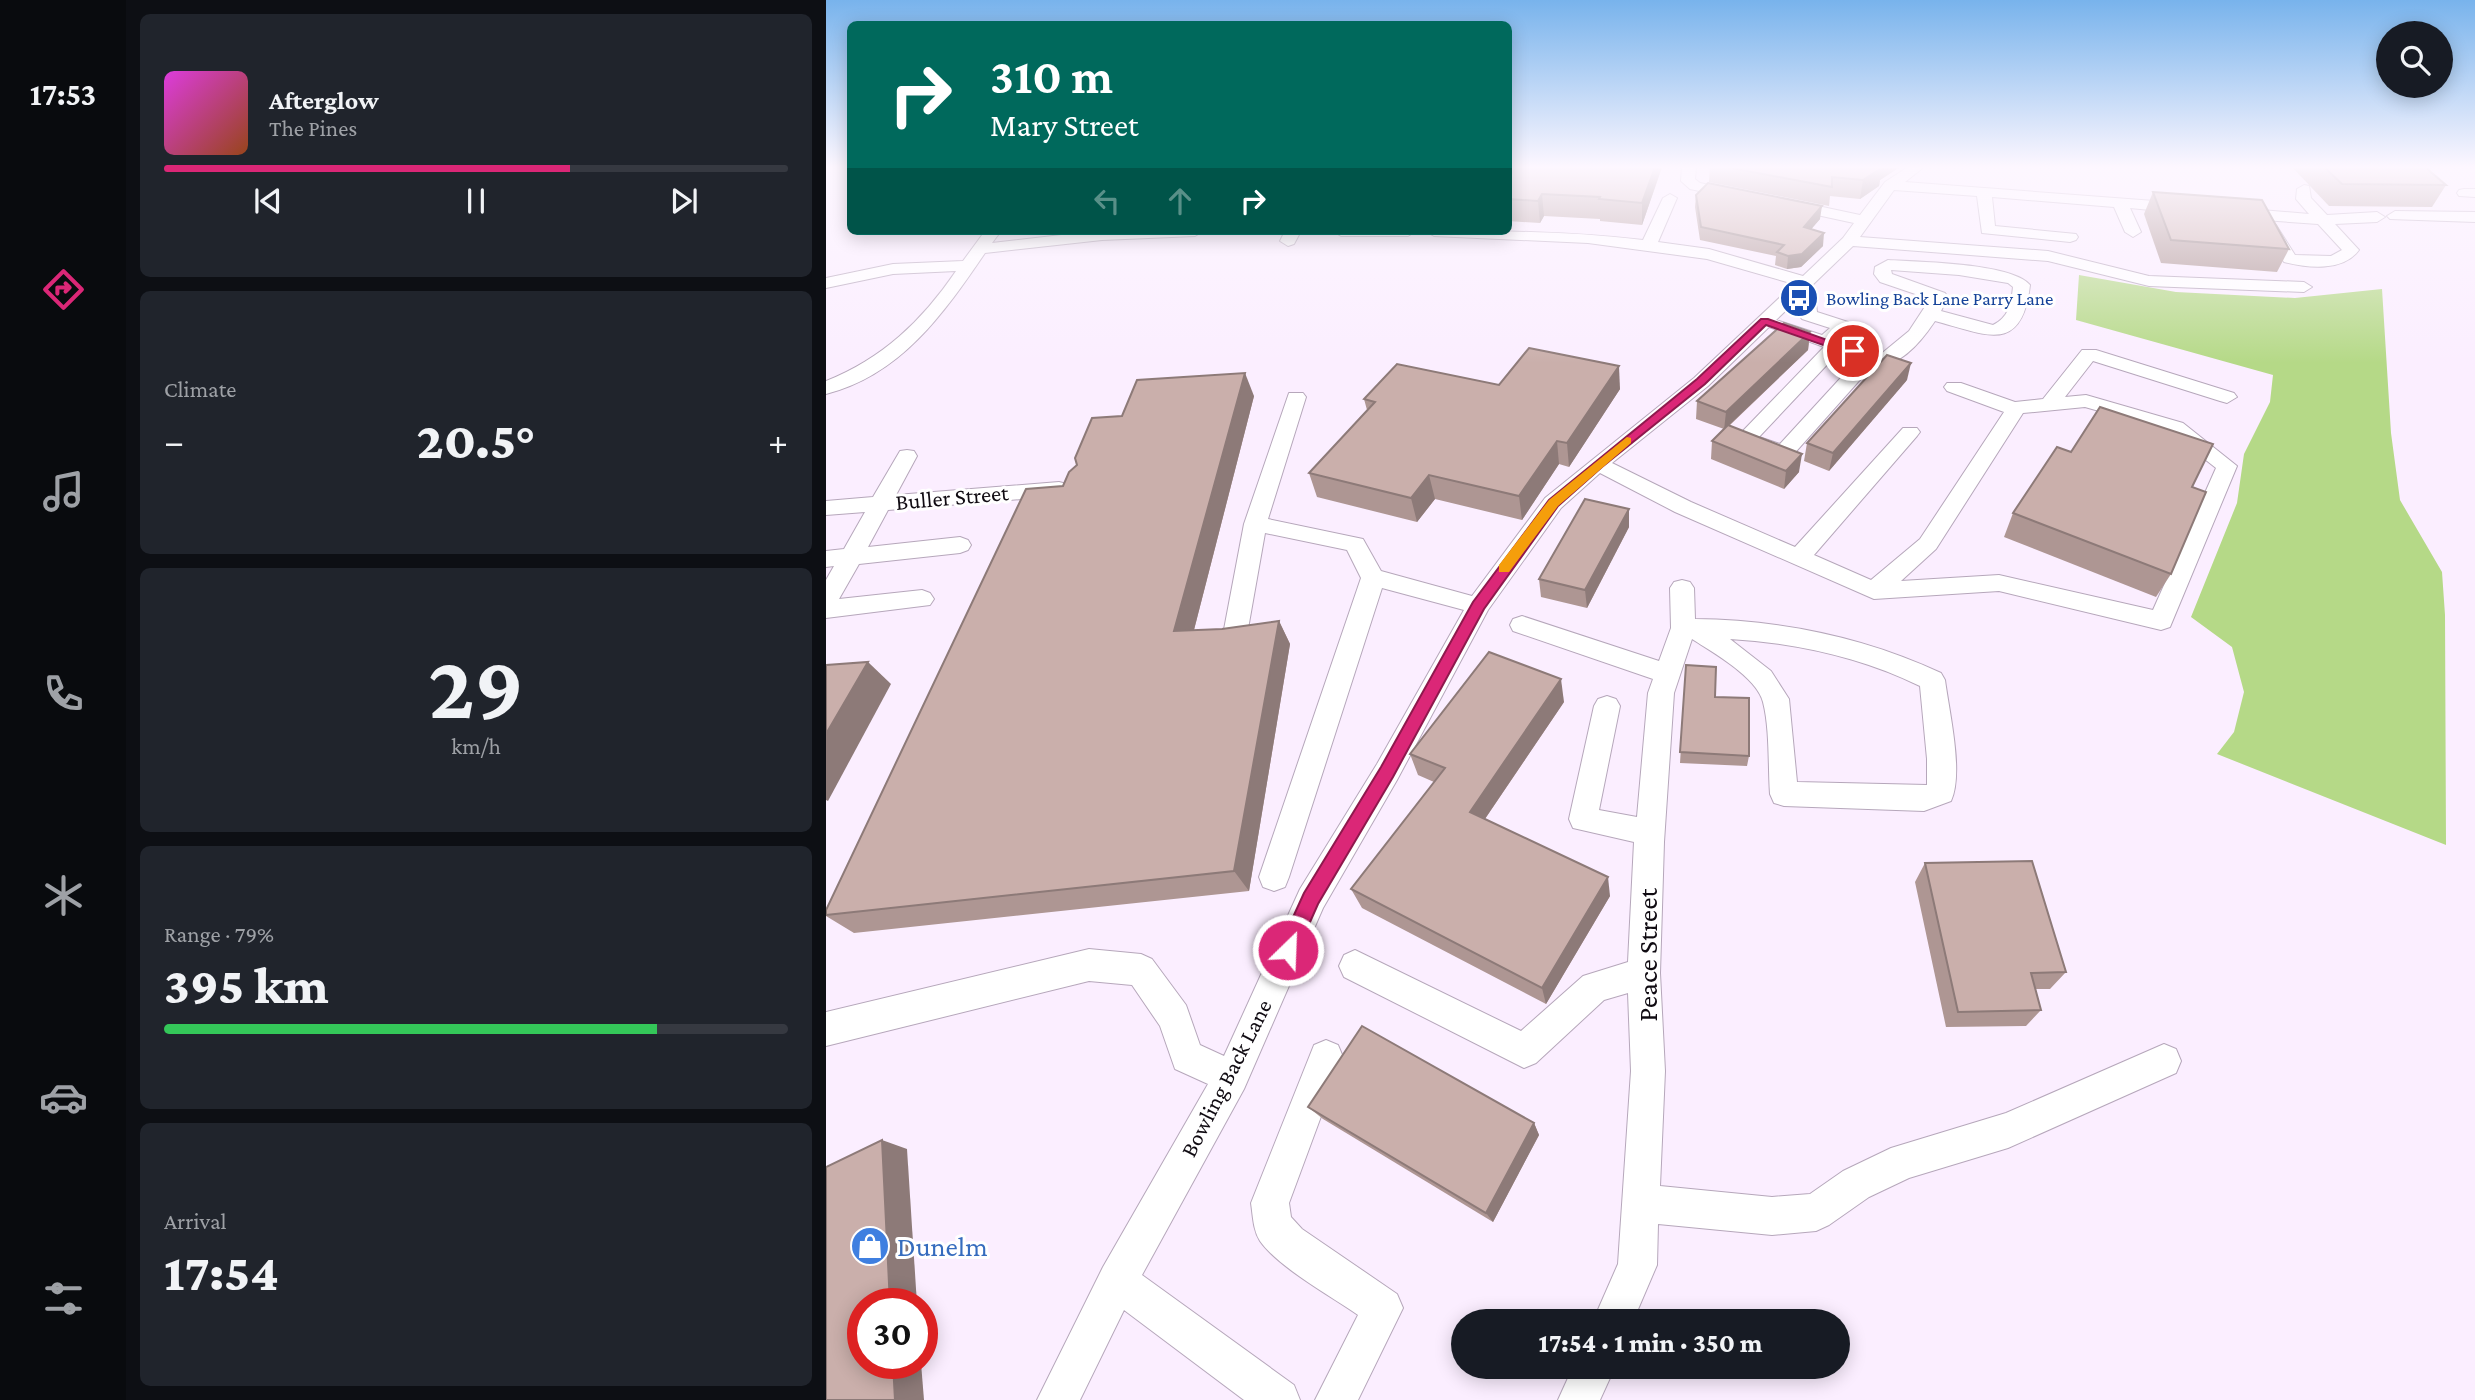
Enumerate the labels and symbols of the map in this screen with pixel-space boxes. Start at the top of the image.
bus stop icon: Bowling Back Lane Parry Lane [1778,277,1820,319]
place label: Bowling Back Lane Parry Lane [1826,288,2053,309]
pin [1823,321,1883,381]
street label: Buller Street [894,479,1010,515]
street label: Peace Street [1632,888,1663,1022]
position arrow [1251,913,1325,987]
street label: Bowling Back Lane [1175,995,1277,1161]
shop icon: Dunelm [849,1225,891,1267]
place label: Dunelm [897,1231,988,1262]
speed limit sign: 30 [847,1288,938,1379]

